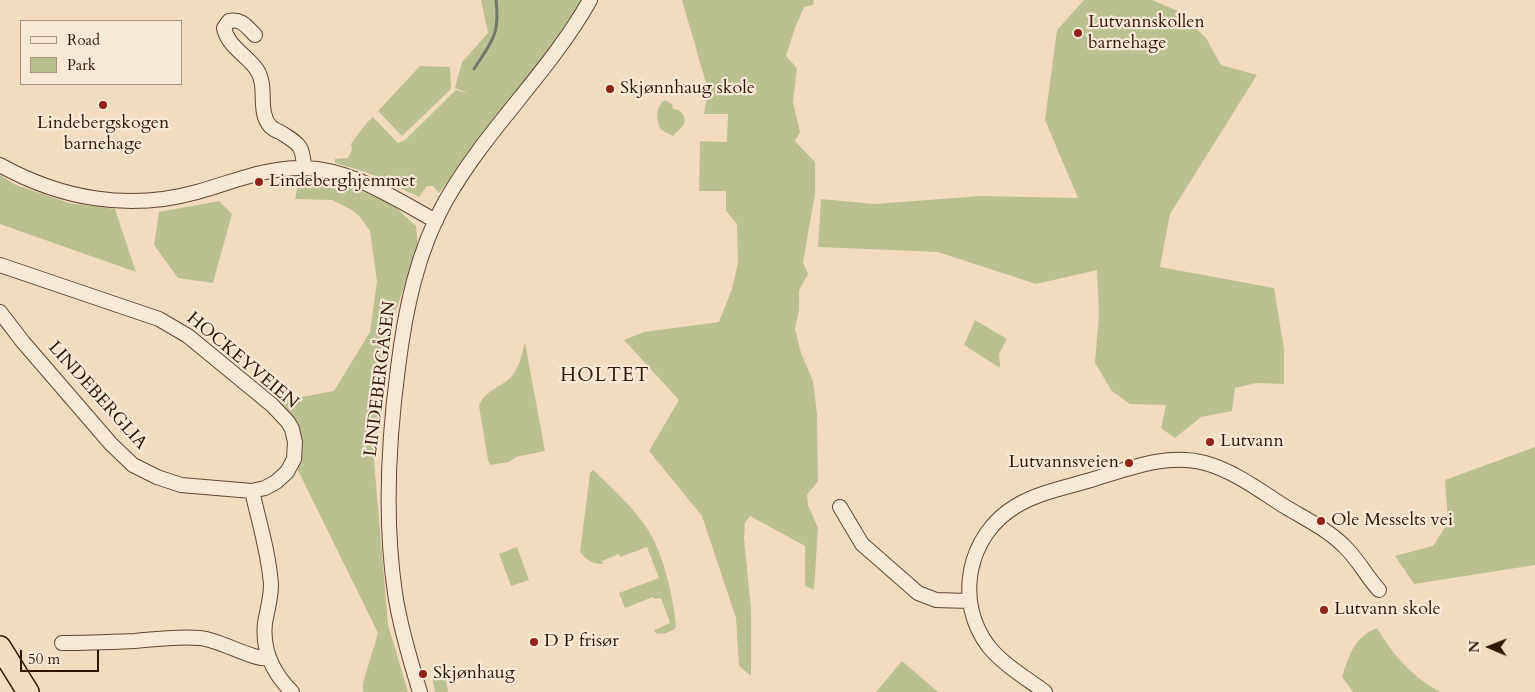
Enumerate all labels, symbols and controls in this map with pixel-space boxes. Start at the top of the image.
place label: Lutvannskollen barnehage [1088,12,1205,54]
legend [20,20,182,85]
marker: Lutvannskollen barnehage [1072,27,1084,39]
text: Road [67,30,100,50]
text: Park [67,55,96,75]
place label: Skjønnhaug skole [620,78,755,100]
marker: Skjønnhaug skole [604,83,616,95]
marker: Lindebergskogen barnehage [97,99,109,111]
place label: Lindebergskogen barnehage [37,113,169,156]
place label: Lindeberghjemmet [269,171,415,193]
marker: Lindeberghjemmet [253,176,265,188]
street label: LINDEBERGÅSEN [361,300,401,458]
street label: HOCKEYVEIEN [182,308,302,414]
street label: LINDEBERGLIA [43,337,151,455]
district label: HOLTET [560,366,650,388]
place label: Lutvann [1220,431,1284,453]
marker: Lutvann [1204,436,1216,448]
place label: Lutvannsveien [1008,452,1119,474]
marker: Lutvannsveien [1123,457,1135,469]
place label: Ole Messelts vei [1331,510,1453,532]
marker: Ole Messelts vei [1315,515,1327,527]
place label: Lutvann skole [1334,599,1441,621]
marker: Lutvann skole [1318,604,1330,616]
north arrow [1465,622,1515,672]
place label: D P frisør [544,631,619,653]
marker: D P frisør [528,636,540,648]
scale bar [22,640,101,672]
text: N [1465,640,1484,653]
text: 50 m [28,649,60,669]
place label: Skjønhaug [433,663,515,685]
marker: Skjønhaug [417,668,429,680]

